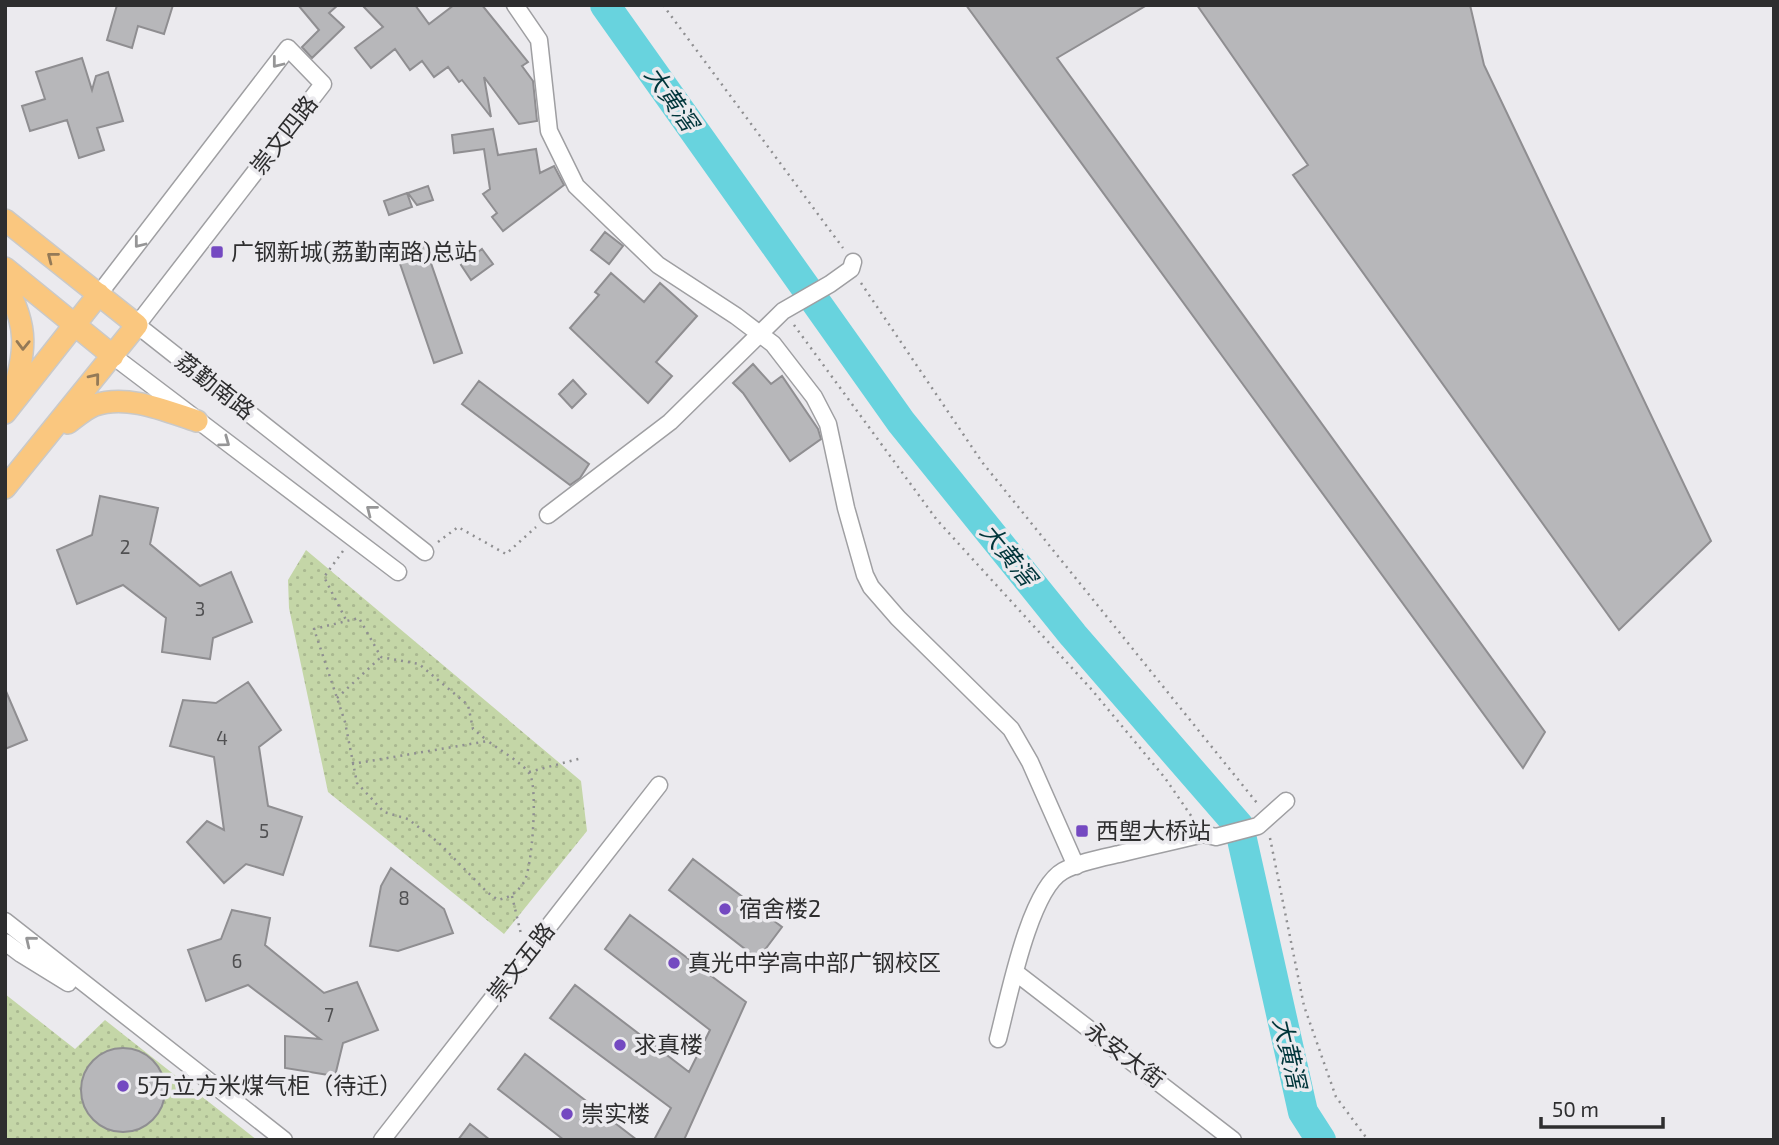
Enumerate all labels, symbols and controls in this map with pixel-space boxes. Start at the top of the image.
one-way arrow [273,55,286,67]
water label: 大黄滘 [640,60,706,138]
street label: 崇文四路 [244,90,323,179]
one-way arrow [134,235,147,248]
place label: 广钢新城(荔勤南路)总站 [231,237,478,265]
marker: 广钢新城(荔勤南路)总站 [209,244,225,260]
one-way arrow [48,253,60,266]
one-way arrow [16,339,31,350]
street label: 荔勤南路 [171,346,260,425]
one-way arrow [86,374,99,386]
one-way arrow [217,433,230,446]
one-way arrow [366,505,379,518]
water label: 大黄滘 [975,517,1045,593]
house number: 2 [120,535,130,558]
house number: 3 [195,597,205,620]
house number: 4 [216,726,228,749]
place label: 西塱大桥站 [1096,816,1211,844]
house number: 5 [259,819,269,842]
marker: 西塱大桥站 [1074,823,1090,839]
house number: 8 [398,886,410,909]
place label: 宿舍楼2 [739,894,821,922]
marker: 宿舍楼2 [717,901,733,917]
street label: 崇文五路 [481,917,560,1006]
one-way arrow [25,937,38,950]
place label: 真光中学高中部广钢校区 [688,948,941,976]
house number: 6 [232,949,242,972]
marker: 真光中学高中部广钢校区 [666,955,682,971]
house number: 7 [324,1003,334,1026]
water label: 大黄滘 [1268,1014,1313,1094]
street label: 永安大街 [1080,1015,1171,1093]
place label: 求真楼 [634,1030,703,1058]
marker: 求真楼 [612,1037,628,1053]
place label: 5万立方米煤气柜（待迁） [137,1071,402,1099]
marker: 5万立方米煤气柜（待迁） [115,1078,131,1094]
scale bar [1541,1086,1664,1130]
text: 50 m [1552,1096,1599,1121]
place label: 崇实楼 [581,1099,650,1127]
marker: 崇实楼 [559,1106,575,1122]

